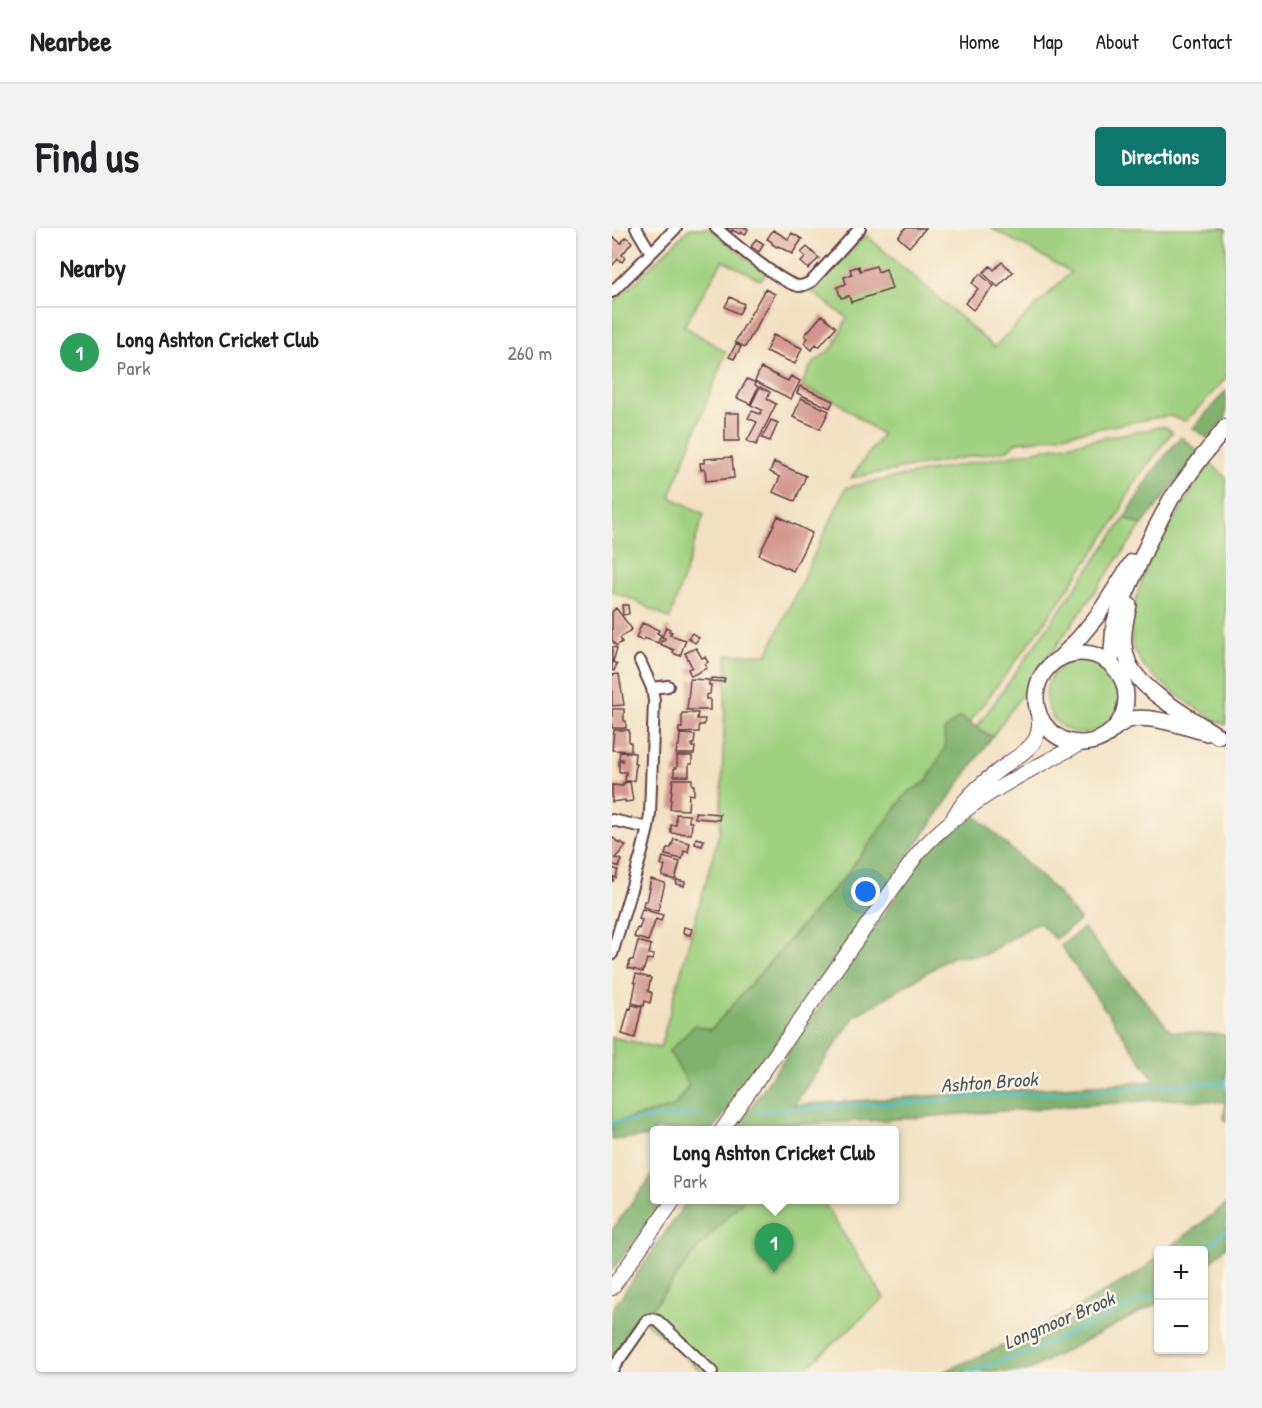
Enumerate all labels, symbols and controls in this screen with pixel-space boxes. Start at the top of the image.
text: Nearbee [30,22,112,60]
text: Home [959,27,1000,56]
text: Map [1033,27,1063,56]
text: About [1096,27,1139,56]
text: Contact [1172,27,1232,56]
button: Directions [1095,127,1226,186]
text: Find us [36,128,139,185]
text: Nearby [60,250,126,285]
text: Long Ashton Cricket Club [117,324,319,354]
text: 1 [76,339,83,366]
text: 260 m [508,339,552,366]
text: Park [117,354,150,381]
your location [851,877,880,906]
water label: Ashton Brook [940,1065,1040,1098]
popup [650,1126,899,1204]
text: Long Ashton Cricket Club [673,1137,876,1167]
text: Park [673,1167,707,1194]
pin: 1 [754,1224,794,1273]
map controls [1154,1246,1208,1354]
button: + [1154,1246,1208,1300]
water label: Longmoor Brook [999,1283,1120,1356]
button: − [1154,1300,1208,1354]

